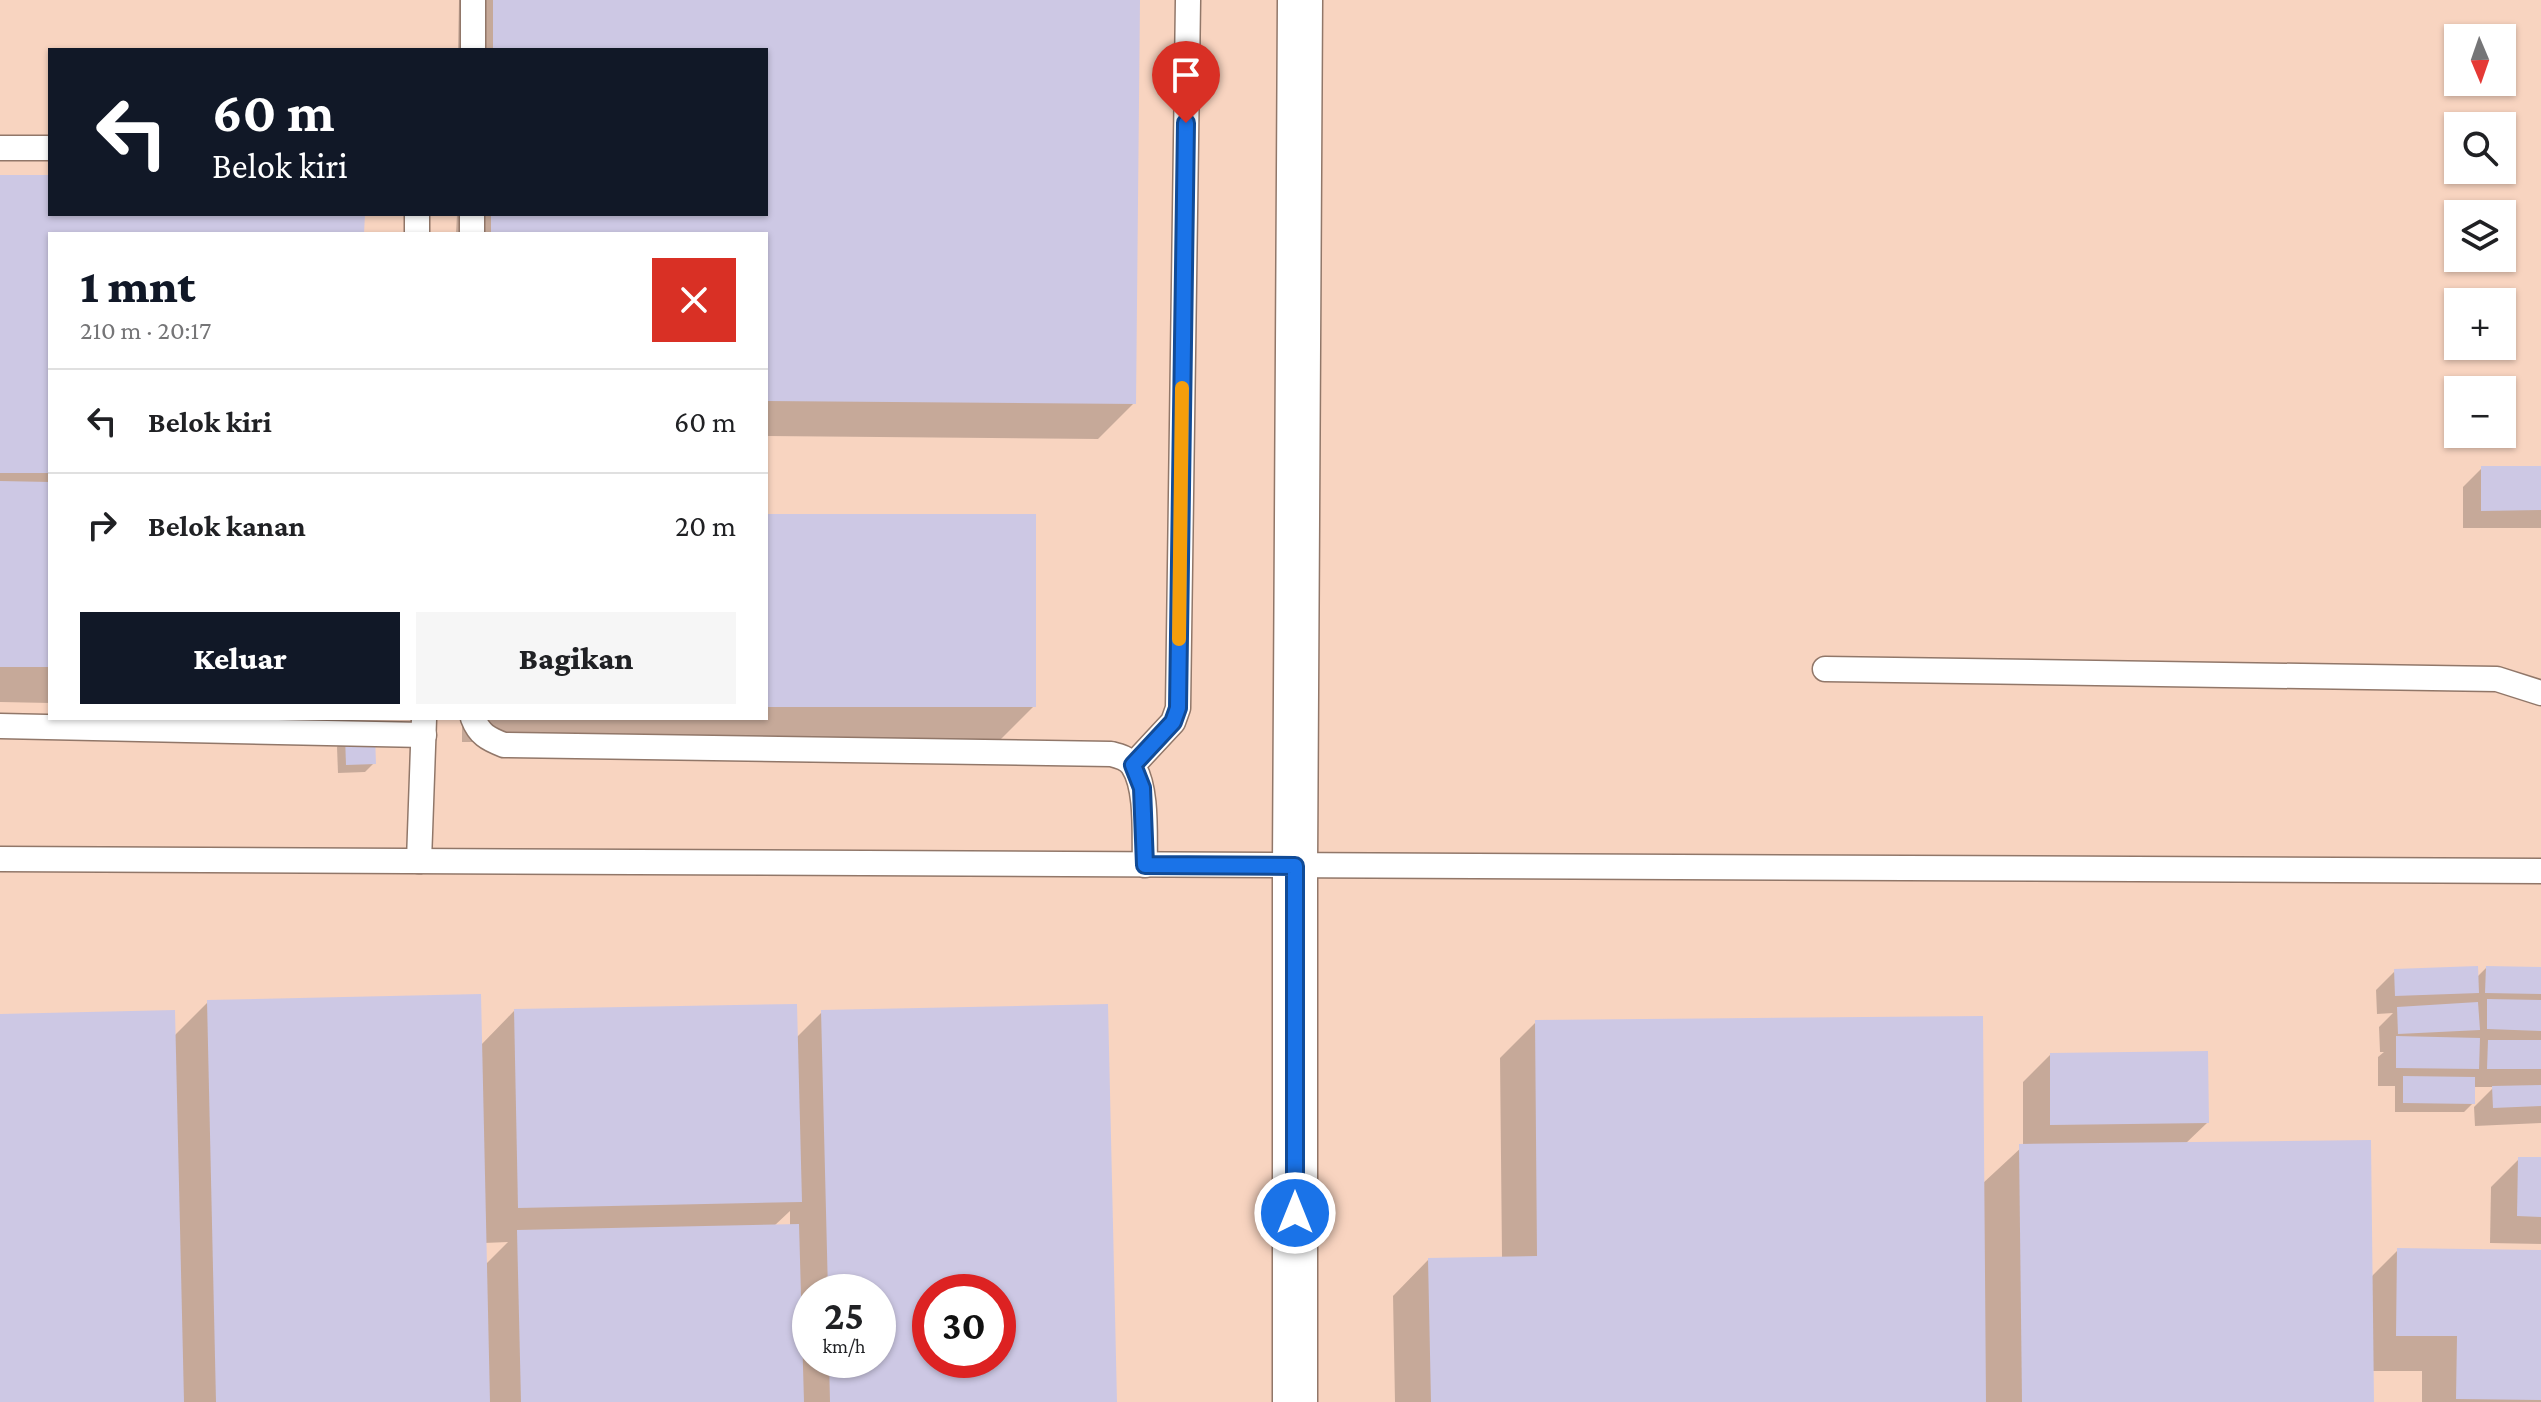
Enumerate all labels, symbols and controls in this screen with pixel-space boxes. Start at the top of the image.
north arrow [2444,24,2516,96]
map controls [2444,24,2516,448]
pin [1152,41,1220,123]
icon: arrive [1164,53,1208,97]
icon: left [80,80,184,184]
text: 60 m [212,81,335,143]
button: search [2444,112,2516,184]
text: Belok kiri [212,146,348,186]
button: layers [2444,200,2516,272]
button: close [652,258,736,342]
text: 1 mnt [80,259,195,312]
button: + [2444,288,2516,360]
text: 210 m · 20:17 [80,316,211,345]
button: − [2444,376,2516,448]
icon: left [80,399,124,443]
text: Belok kiri [148,405,272,438]
text: 60 m [674,405,736,438]
icon: right [80,503,124,547]
text: Belok kanan [148,509,306,542]
text: 20 m [675,509,736,542]
button: Keluar [80,612,400,704]
button: Bagikan [416,612,736,704]
position arrow [1253,1171,1337,1255]
speed limit sign: 30 [912,1274,1016,1378]
text: 25 [824,1293,864,1338]
text: km/h [822,1335,866,1357]

